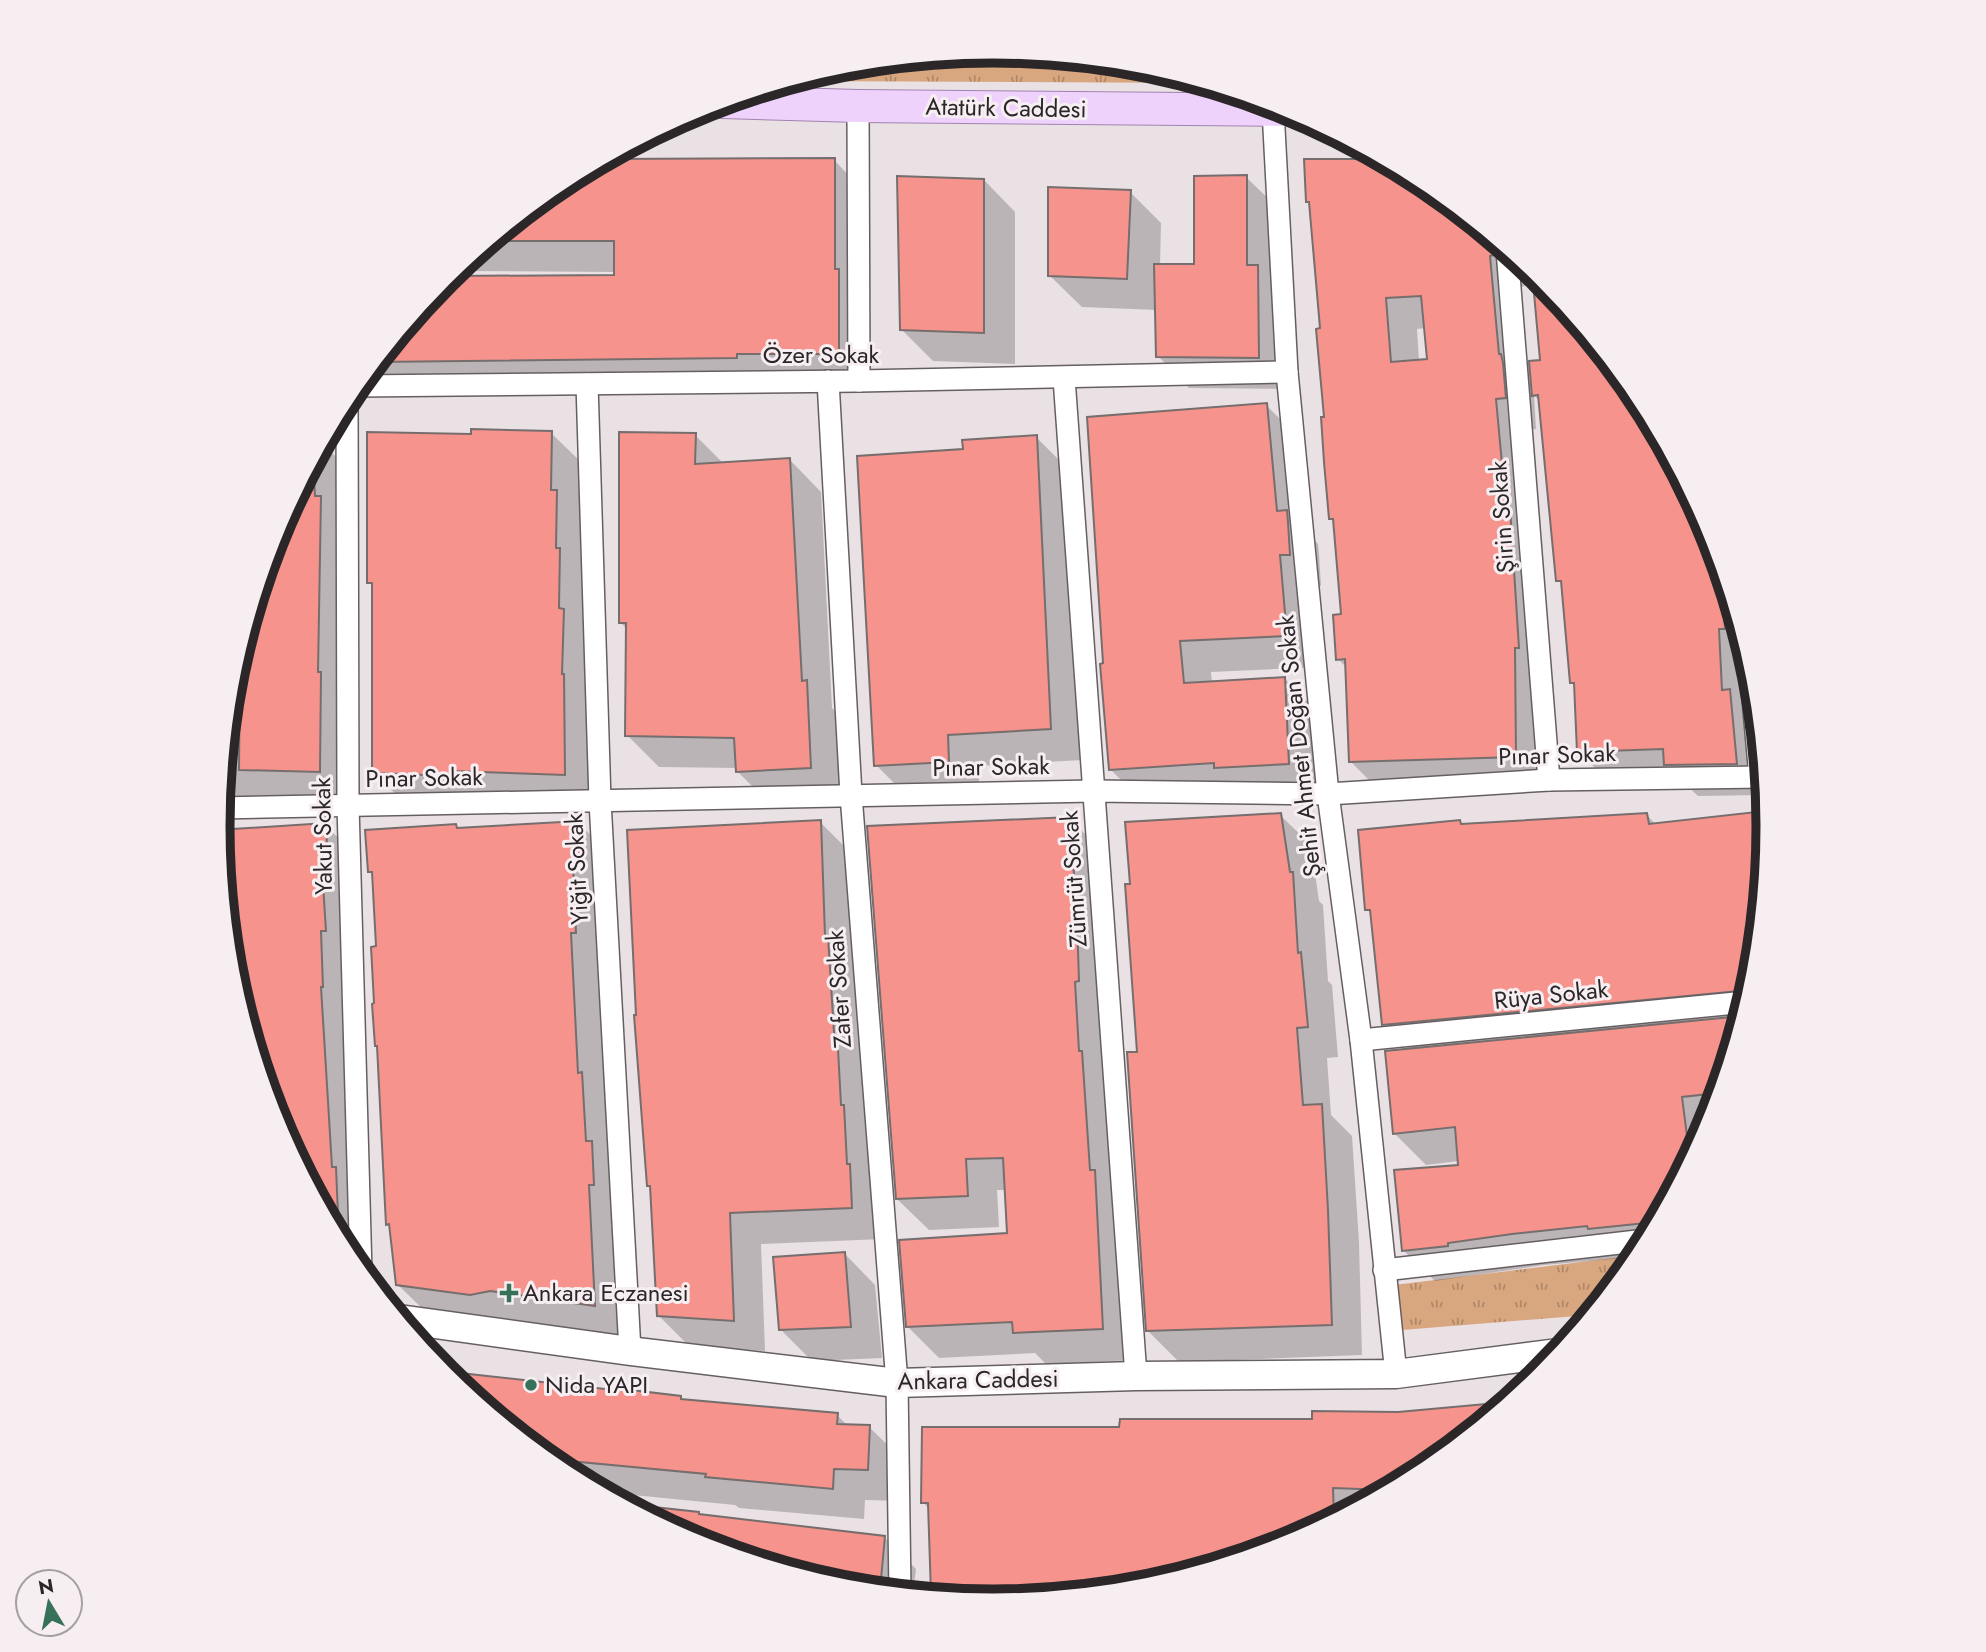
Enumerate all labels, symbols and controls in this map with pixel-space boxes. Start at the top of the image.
street label: Atatürk Caddesi [925,89,1087,126]
street label: Özer Sokak [763,337,880,372]
street label: Şirin Sokak [1480,459,1523,574]
street label: Şehit Ahmet Doğan Sokak [1267,613,1330,879]
street label: Pınar Sokak [1498,735,1617,774]
street label: Pınar Sokak [932,748,1050,785]
street label: Pınar Sokak [365,759,483,796]
street label: Yakut Sokak [304,777,341,895]
street label: Zümrüt Sokak [1051,809,1096,949]
street label: Yiğit Sokak [556,812,597,926]
street label: Zafer Sokak [817,928,860,1049]
street label: Rüya Sokak [1492,971,1610,1018]
place label: Ankara Eczanesi [523,1275,689,1310]
marker: Ankara Eczanesi [501,1285,517,1301]
street label: Ankara Caddesi [897,1361,1059,1398]
place label: Nida YAPI [545,1367,648,1402]
marker: Nida YAPI [523,1377,539,1393]
north arrow [14,1568,84,1638]
text: N [36,1572,56,1601]

